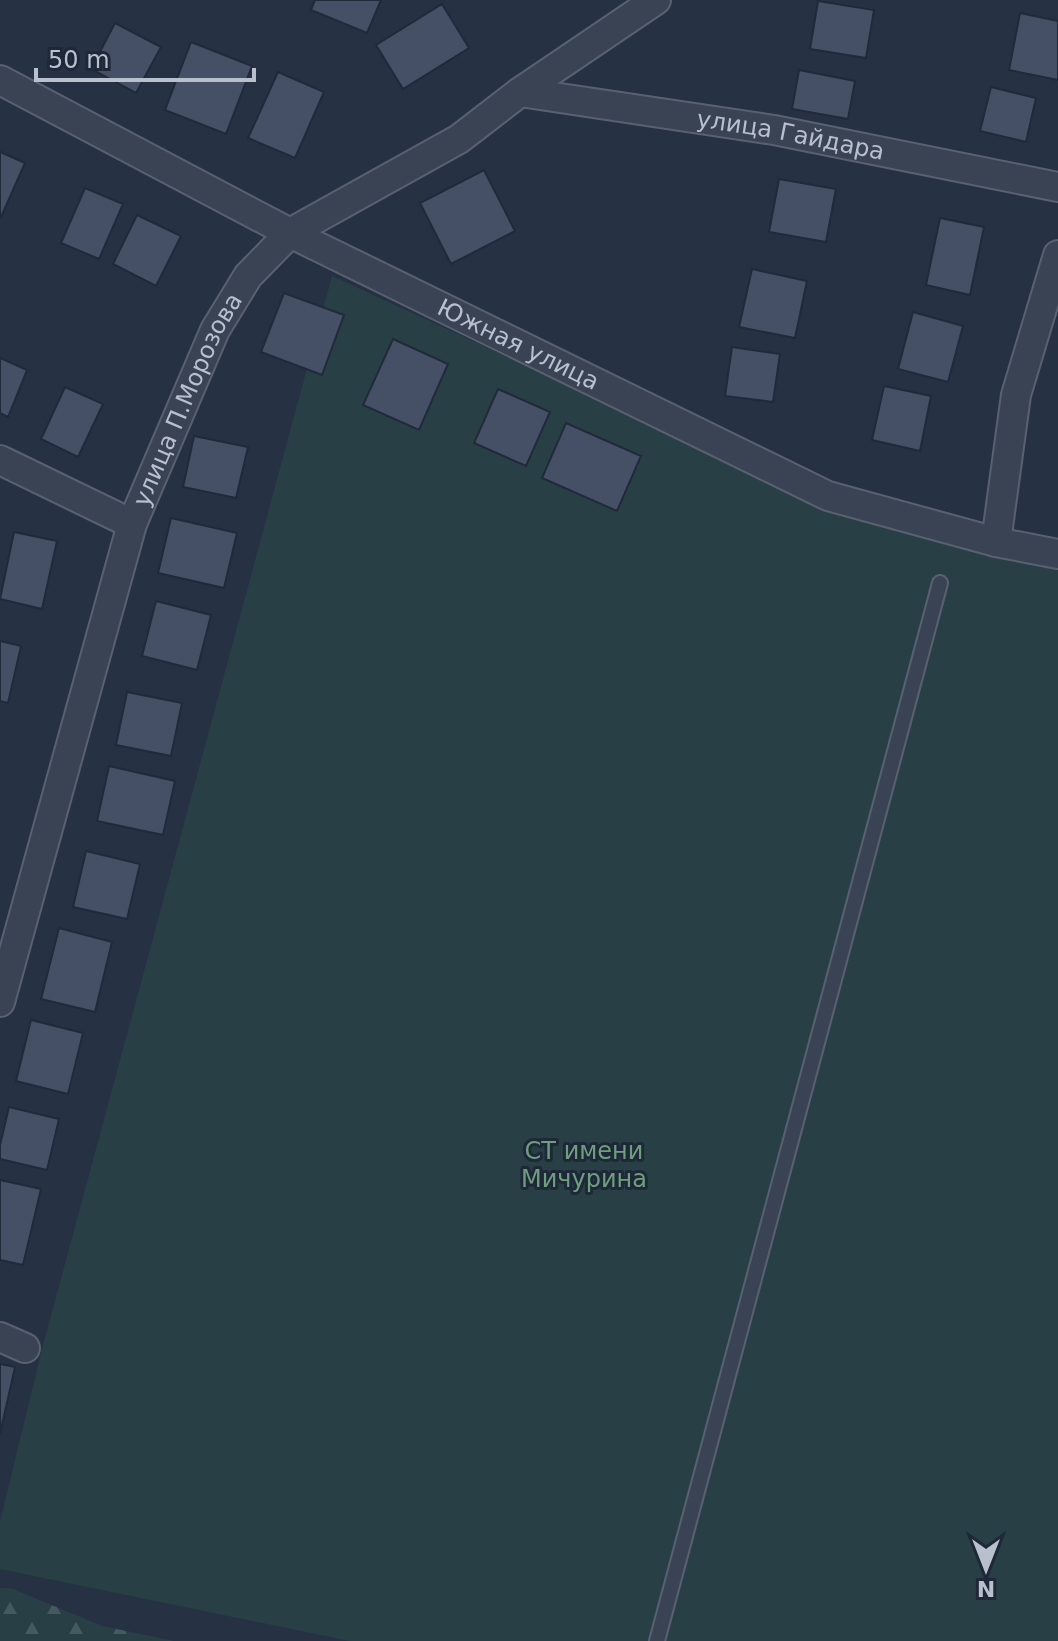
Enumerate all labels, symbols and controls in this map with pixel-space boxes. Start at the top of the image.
scale bar [36,32,254,82]
text: 50 m [48,46,110,74]
street label: улица Гайдара [695,105,887,166]
street label: улица П.Морозова [127,288,248,511]
street label: Южная улица [433,293,604,396]
park label: СТ имени Мичурина [521,1137,647,1193]
north arrow [946,1529,1026,1609]
text: N [977,1576,995,1601]

